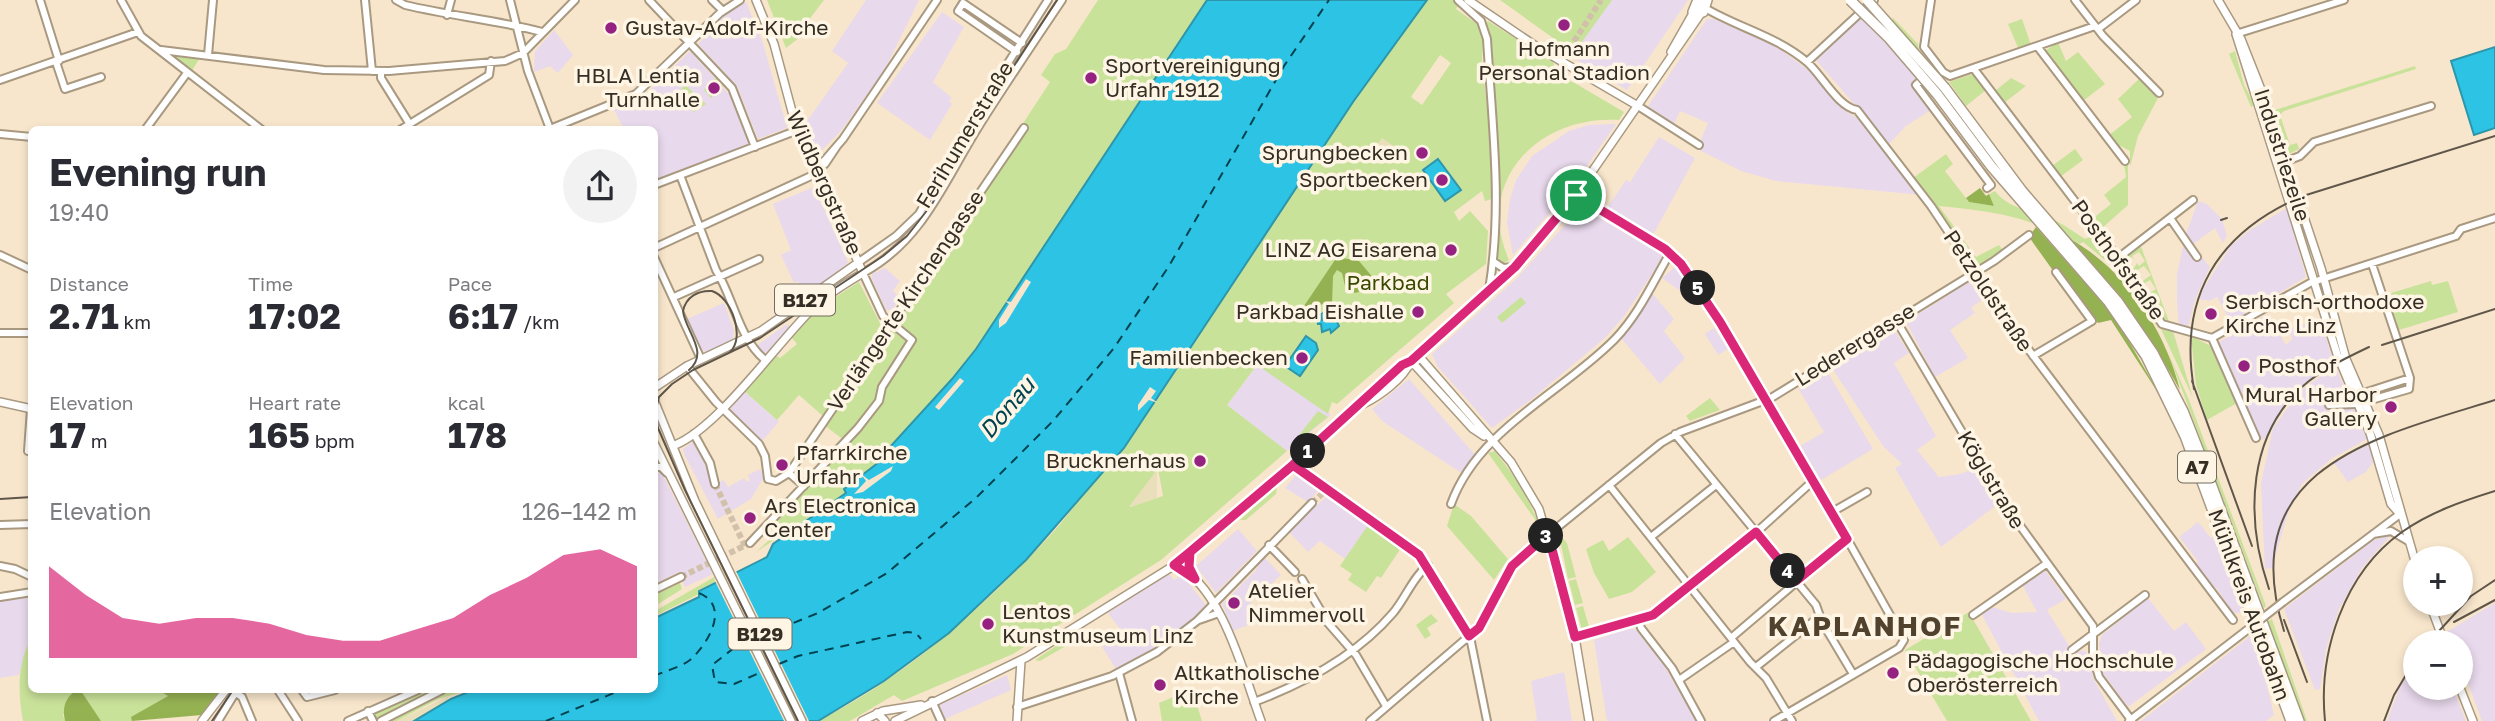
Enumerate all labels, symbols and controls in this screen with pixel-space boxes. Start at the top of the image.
place label: Gustav-Adolf-Kirche [625,14,829,40]
marker: Hofmann Personal Stadion [1556,17,1572,33]
marker: Gustav-Adolf-Kirche [603,20,619,36]
place label: Hofmann Personal Stadion [1478,35,1650,85]
place label: Sportvereinigung Urfahr 1912 [1105,52,1281,102]
street label: Ferihumerstraße [910,56,1018,213]
place label: HBLA Lentia Turnhalle [576,62,700,112]
marker: Sportvereinigung Urfahr 1912 [1083,70,1099,86]
marker: HBLA Lentia Turnhalle [706,80,722,96]
street label: Industriezeile [2249,85,2317,224]
street label: Wildbergstraße [782,107,868,259]
place label: Sprungbecken [1262,139,1408,165]
marker: Sprungbecken [1414,145,1430,161]
text: Evening run [49,149,267,194]
button: share [563,149,637,223]
pin [1546,165,1606,225]
place label: Sportbecken [1299,166,1428,192]
marker: Sportbecken [1434,172,1450,188]
icon: arrive [1557,176,1595,214]
street label: Verlängerte Kirchengasse [821,185,989,416]
street label: Posthofstraße [2066,194,2171,325]
text: 19:40 [49,198,109,226]
street label: Petzoldstraße [1939,225,2039,356]
place label: LINZ AG Eisarena [1265,236,1437,262]
marker: LINZ AG Eisarena [1443,242,1459,258]
park label: Parkbad [1346,269,1430,295]
pin: 5 [1680,270,1716,306]
text: Distance [49,272,129,295]
text: Time [248,272,293,295]
text: Pace [448,272,492,295]
text: 5 [1692,276,1703,299]
road number: B127 [775,284,835,316]
place label: Serbisch-orthodoxe Kirche Linz [2225,288,2424,338]
text: 2.71 [49,295,119,337]
text: 17:02 [248,295,341,337]
text: 6:17 [448,295,518,337]
street label: Lederergasse [1790,297,1919,391]
place label: Parkbad Eishalle [1236,298,1404,324]
marker: Parkbad Eishalle [1410,304,1426,320]
marker: Serbisch-orthodoxe Kirche Linz [2203,306,2219,322]
text: km [119,310,151,333]
text: /km [518,310,560,333]
place label: Familienbecken [1129,344,1288,370]
marker: Familienbecken [1294,350,1310,366]
place label: Posthof [2258,352,2337,378]
marker: Posthof [2236,358,2252,374]
water label: Donau [973,370,1041,444]
place label: Mural Harbor Gallery [2245,381,2377,431]
text: Elevation [49,391,134,414]
text: Heart rate [248,391,341,414]
text: kcal [448,391,485,414]
marker: Mural Harbor Gallery [2383,399,2399,415]
text: 17 [49,414,86,456]
text: 165 [248,414,310,456]
text: 178 [448,414,507,456]
street label: Köglstraße [1952,426,2031,533]
text: m [86,429,108,452]
text: bpm [310,429,355,452]
pin: 1 [1290,434,1326,468]
place label: Pfarrkirche Urfahr [796,439,907,489]
text: 1 [1303,439,1312,462]
place label: Brucknerhaus [1046,447,1186,473]
road number: A7 [2178,452,2216,482]
marker: Brucknerhaus [1192,453,1208,469]
marker: Pfarrkirche Urfahr [774,457,790,473]
place label: Ars Electronica Center [764,492,916,542]
text: Elevation [49,497,151,525]
text: 126–142 m [522,497,637,525]
street label: Mühlkreis Autobahn [2203,505,2297,704]
marker: Ars Electronica Center [742,510,758,526]
pin: 3 [1528,518,1564,554]
text: 3 [1540,524,1551,547]
map controls [2403,546,2473,700]
button: + [2403,546,2473,616]
pin: 4 [1770,554,1806,588]
text: 4 [1782,559,1793,582]
place label: Atelier Nimmervoll [1248,577,1365,627]
marker: Atelier Nimmervoll [1226,595,1242,611]
place label: Lentos Kunstmuseum Linz [1002,598,1194,648]
district label: KAPLANHOF [1768,609,1962,642]
marker: Lentos Kunstmuseum Linz [980,616,996,632]
road number: B129 [728,618,792,650]
button: − [2403,630,2473,700]
place label: Pädagogische Hochschule Oberösterreich [1907,647,2174,697]
place label: Altkatholische Kirche [1174,659,1320,709]
marker: Pädagogische Hochschule Oberösterreich [1885,665,1901,681]
marker: Altkatholische Kirche [1152,677,1168,693]

